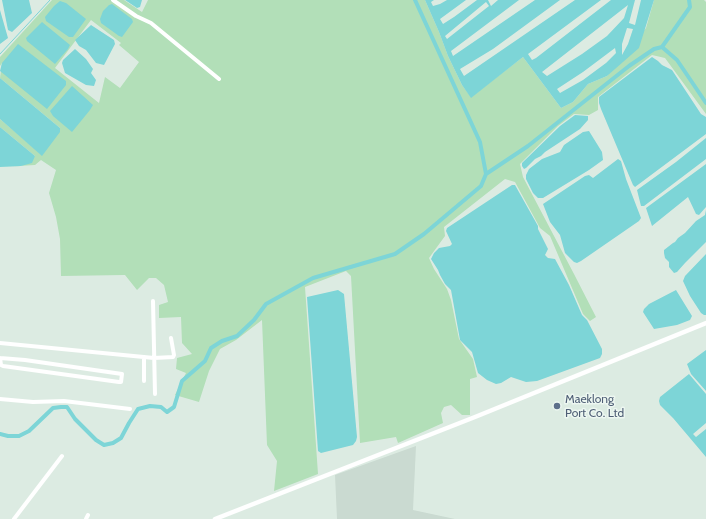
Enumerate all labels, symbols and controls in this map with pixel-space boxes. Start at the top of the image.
place label: Maeklong Port Co. Ltd [565,392,624,420]
marker: Maeklong Port Co. Ltd [552,401,562,411]

